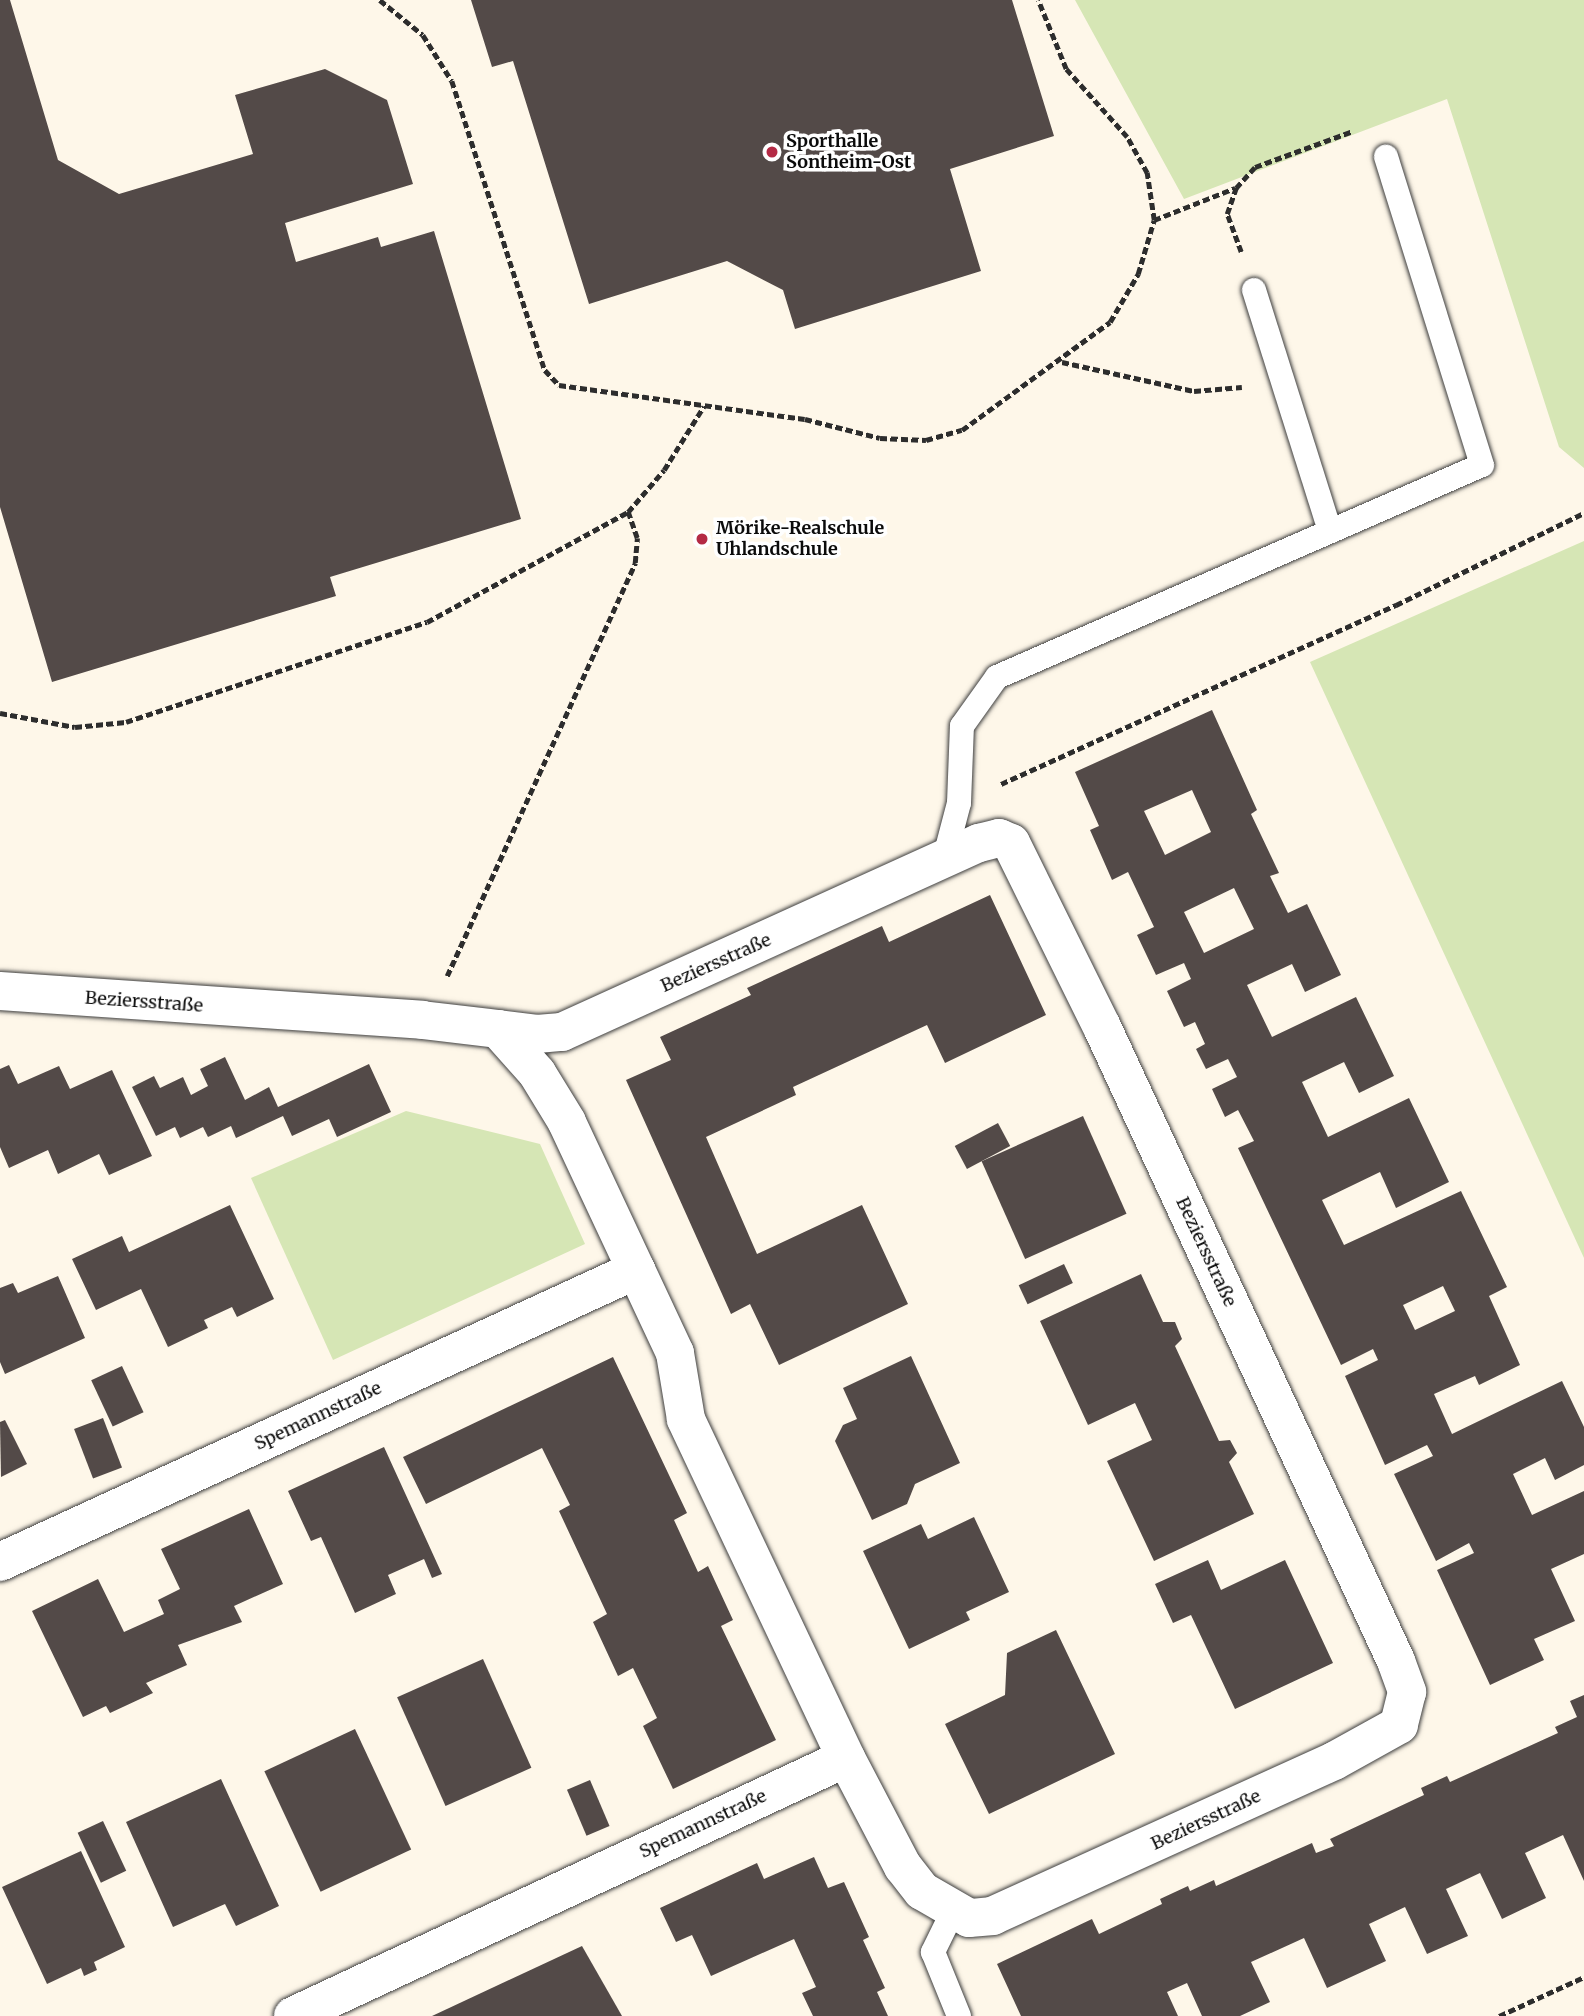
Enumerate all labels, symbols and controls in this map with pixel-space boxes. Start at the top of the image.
place label: Sporthalle Sontheim-Ost [786,131,911,174]
marker: Sporthalle Sontheim-Ost [764,144,780,160]
place label: Mörike-Realschule Uhlandschule [716,518,884,560]
marker: Mörike-Realschule Uhlandschule [694,531,710,547]
street label: Beziersstraße [657,929,775,997]
street label: Beziersstraße [84,987,204,1017]
street label: Beziersstraße [1171,1194,1241,1310]
street label: Spemannstraße [251,1377,385,1455]
street label: Spemannstraße [636,1785,770,1863]
street label: Beziersstraße [1148,1785,1264,1855]

